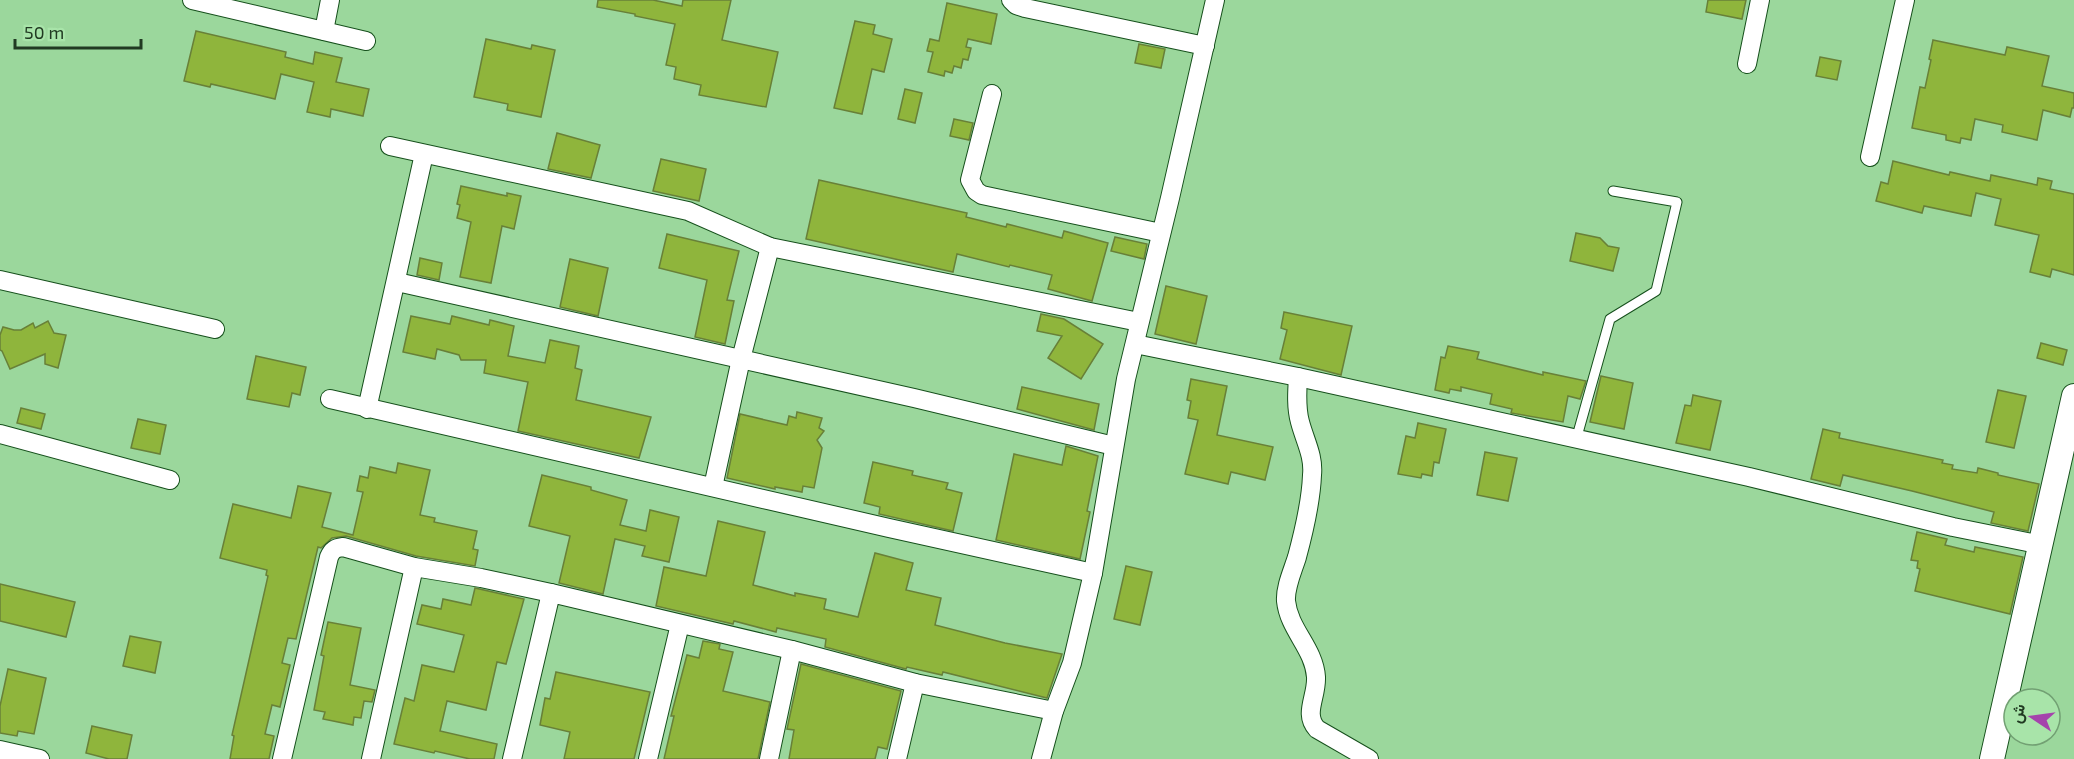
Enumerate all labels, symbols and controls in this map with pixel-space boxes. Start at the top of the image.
scale bar [15,12,141,50]
text: 50 m [24,21,64,43]
north arrow [2002,687,2062,747]
text: ش [2005,702,2029,725]

